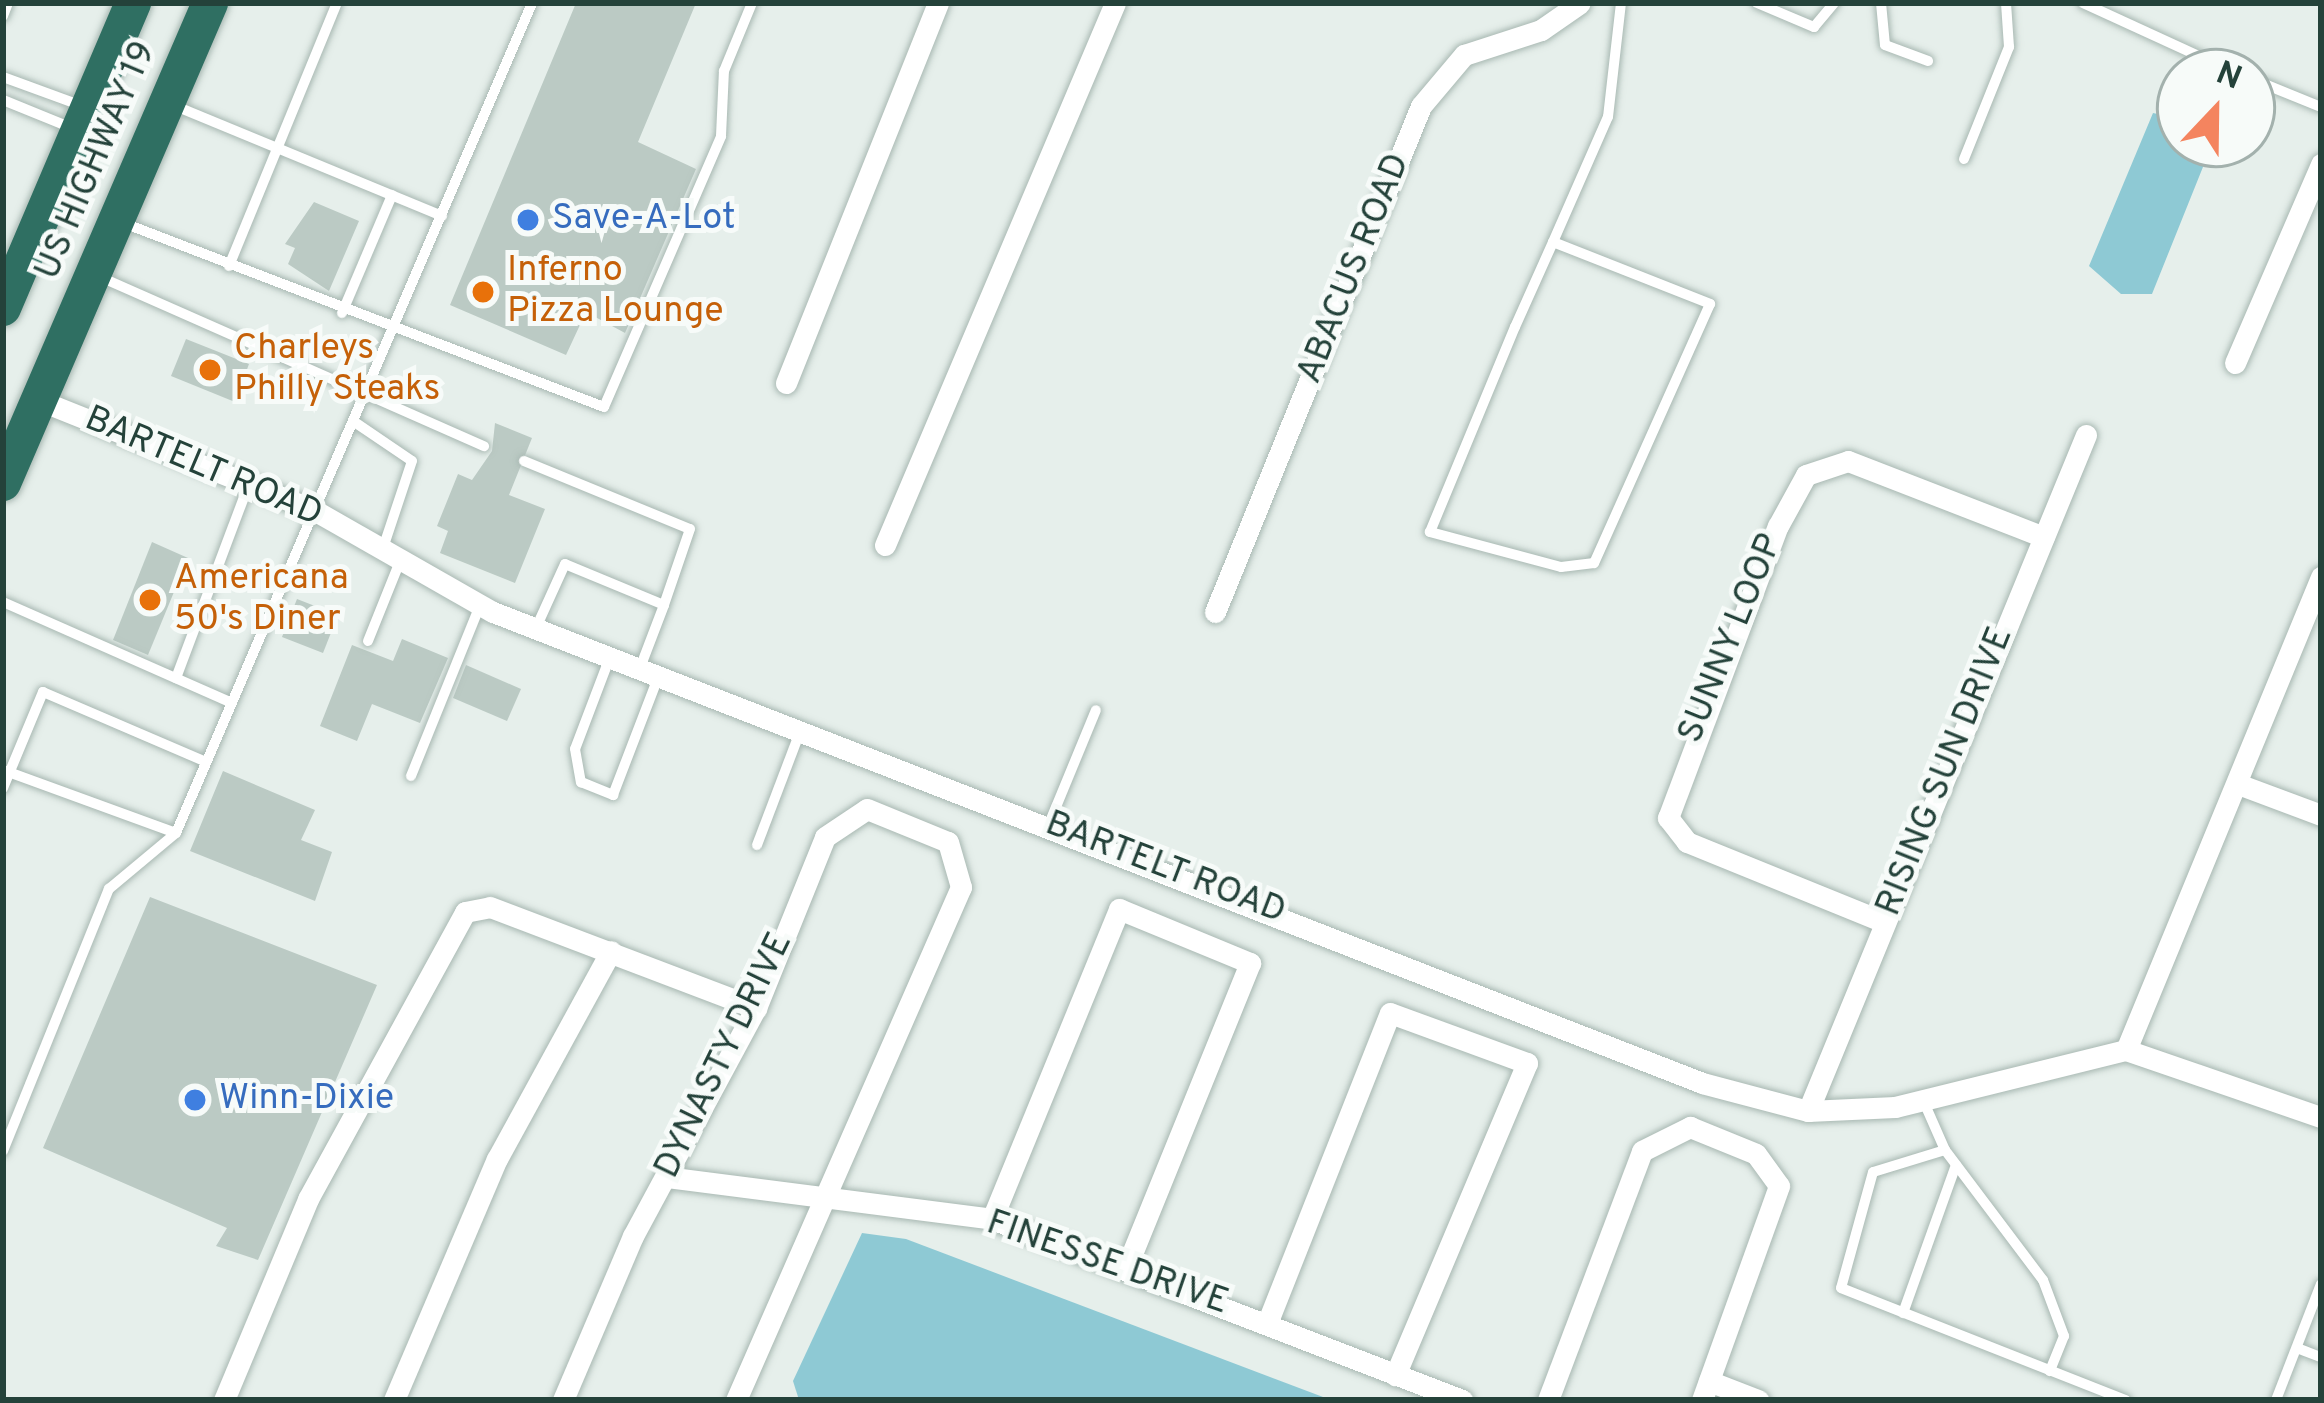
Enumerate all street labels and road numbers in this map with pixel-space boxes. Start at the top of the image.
street label: US HIGHWAY 19 [27,35,167,287]
street label: ABACUS ROAD [1289,148,1421,390]
street label: BARTELT ROAD [77,398,329,538]
street label: SUNNY LOOP [1670,527,1794,751]
street label: RISING SUN DRIVE [1868,621,2024,923]
street label: BARTELT ROAD [1038,803,1292,935]
street label: DYNASTY DRIVE [647,925,803,1187]
street label: FINESSE DRIVE [981,1202,1233,1326]

